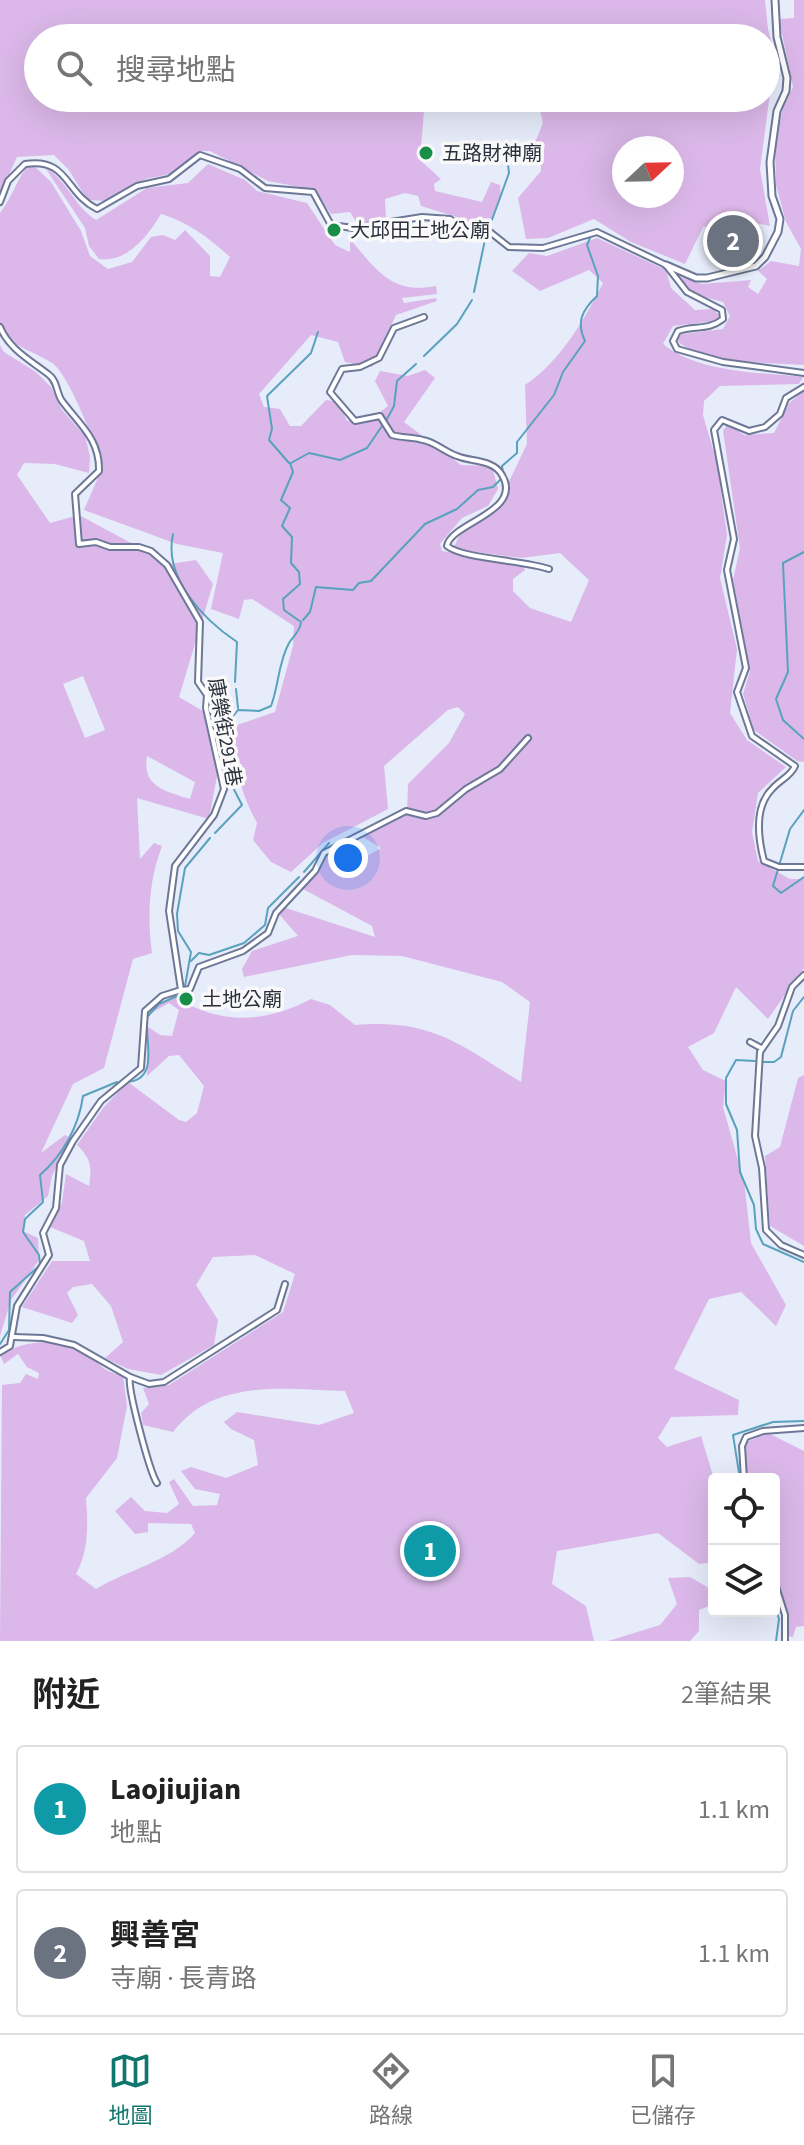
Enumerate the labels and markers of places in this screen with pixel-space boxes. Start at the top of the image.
place label: 五路財神廟 [442,140,542,168]
marker: 五路財神廟 [417,144,435,162]
pin: 2 [707,211,759,271]
place label: 大邱田土地公廟 [350,217,490,245]
marker: 大邱田土地公廟 [325,221,343,239]
place label: 土地公廟 [202,986,282,1014]
marker: 土地公廟 [177,990,195,1008]
pin: 1 [404,1521,456,1581]

